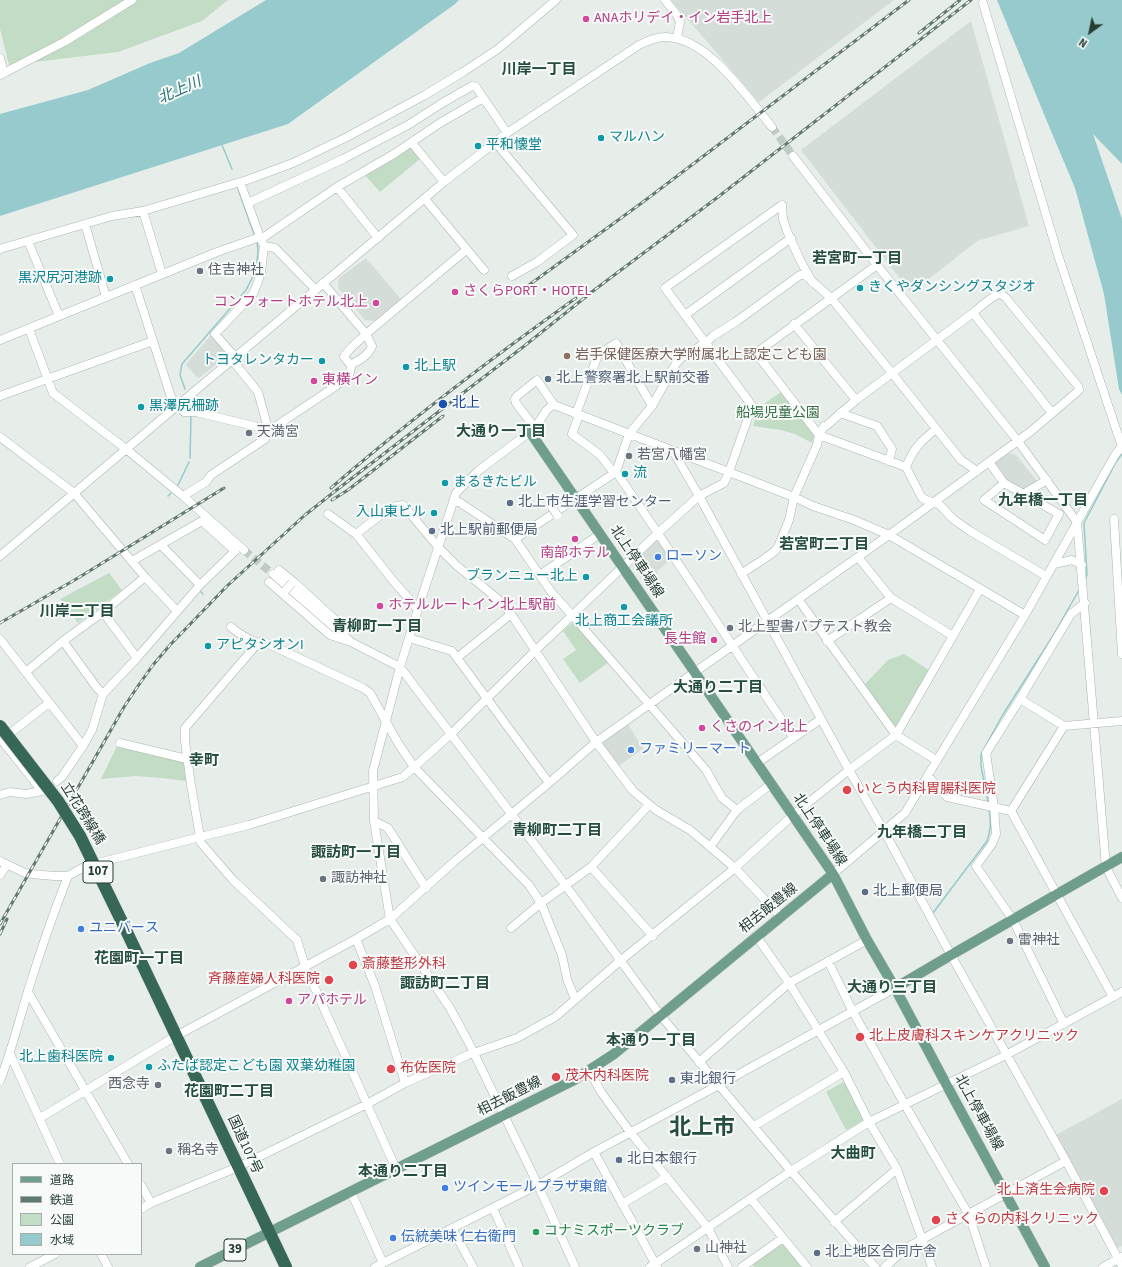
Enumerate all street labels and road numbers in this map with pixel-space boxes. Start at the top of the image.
street label: 北上停車場線 [606,522,666,602]
street label: 立花跨線橋 [56,780,108,848]
street label: 北上停車場線 [789,790,849,870]
road number: 107 [83,861,113,883]
street label: 相去飯豊線 [737,880,801,938]
street label: 北上停車場線 [950,1072,1006,1154]
street label: 相去飯豊線 [475,1074,545,1120]
street label: 国道107号 [223,1113,265,1177]
road number: 39 [224,1239,246,1261]

